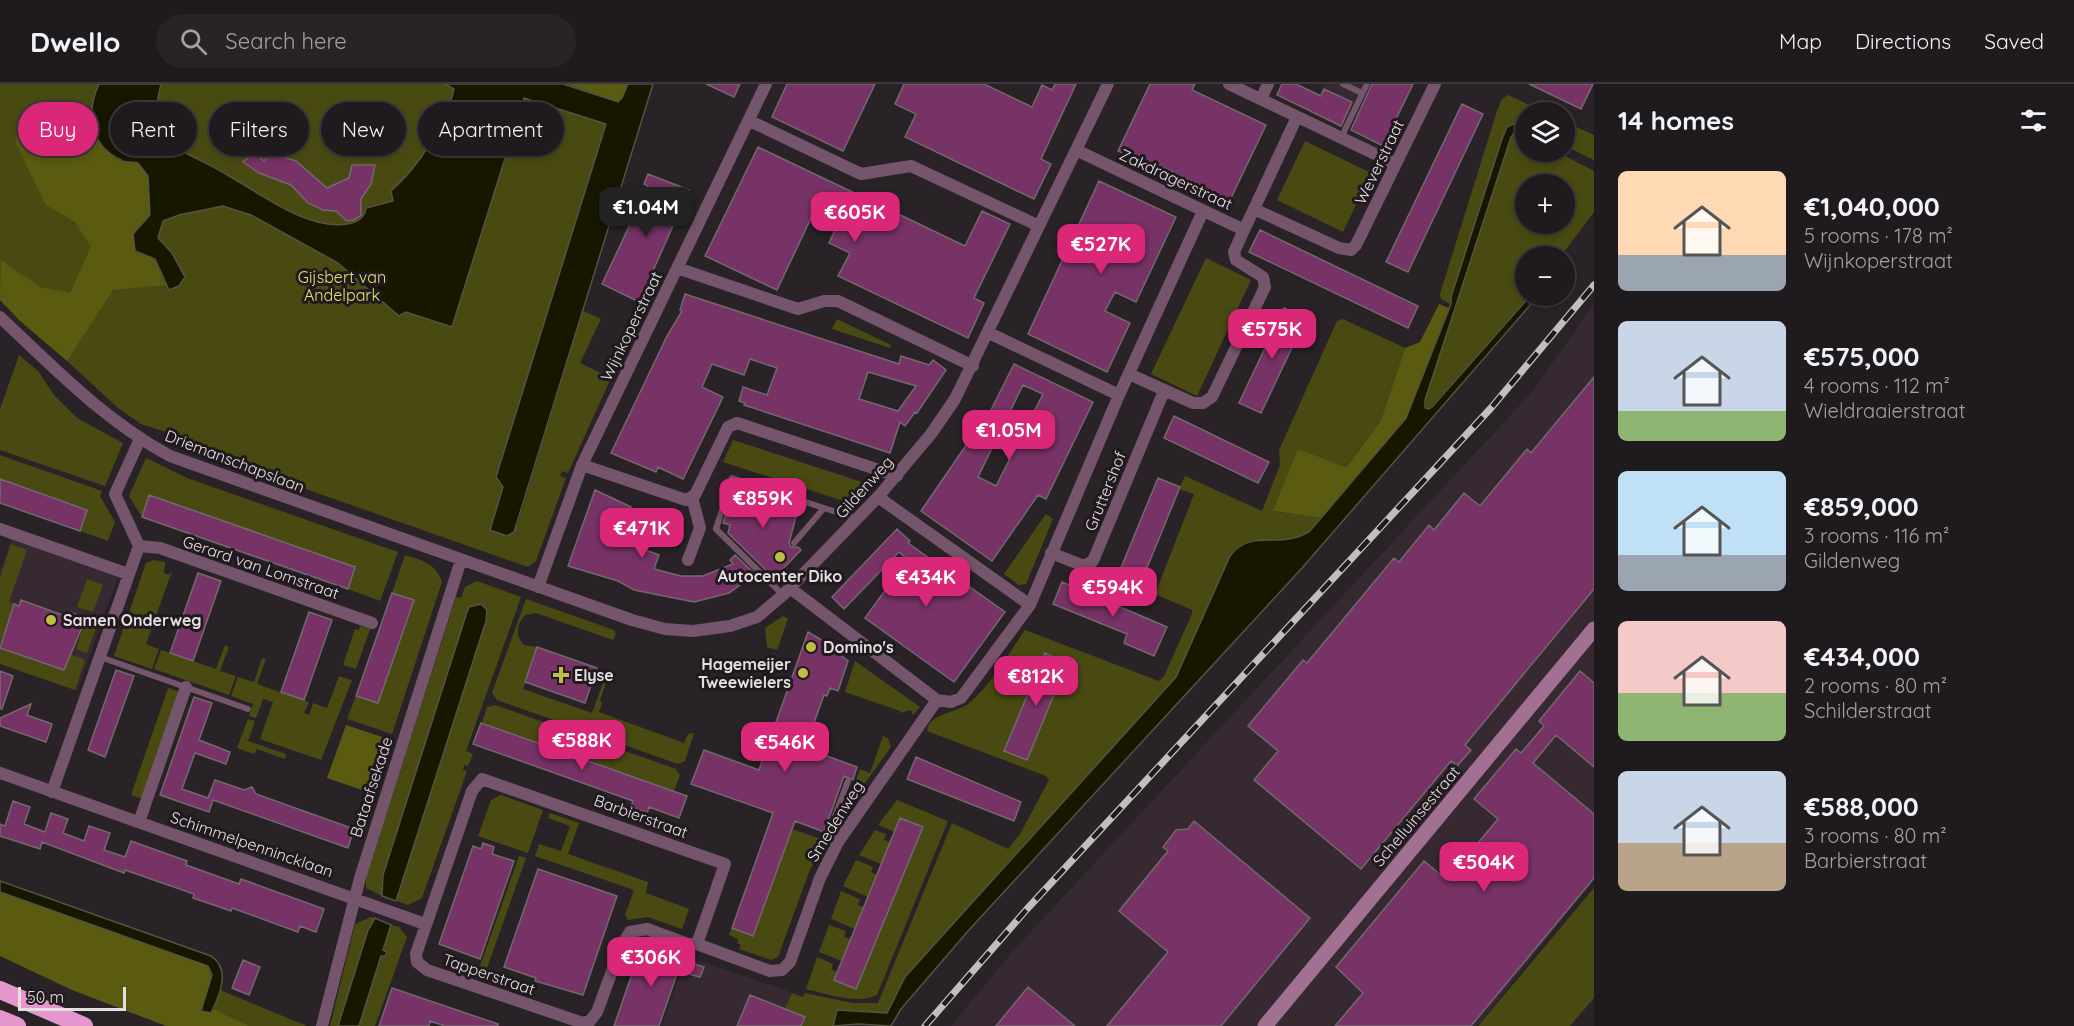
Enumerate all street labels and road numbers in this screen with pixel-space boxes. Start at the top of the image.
street label: Weverstraat [1350,116,1408,208]
street label: Zakdragerstraat [1116,144,1236,214]
street label: Wijnkoperstraat [596,268,666,384]
street label: Driemanschapslaan [162,425,308,497]
street label: Gruttershof [1080,448,1130,534]
street label: Gildenweg [831,452,897,522]
street label: Gerard van Lomstraat [180,531,342,603]
street label: Bataafsekade [345,734,397,840]
street label: Schelluinsestraat [1368,762,1464,870]
street label: Smedenweg [802,777,868,865]
street label: Barbierstraat [591,790,691,842]
street label: Schimmelpennincklaan [168,807,336,881]
street label: Tapperstraat [440,949,538,999]

